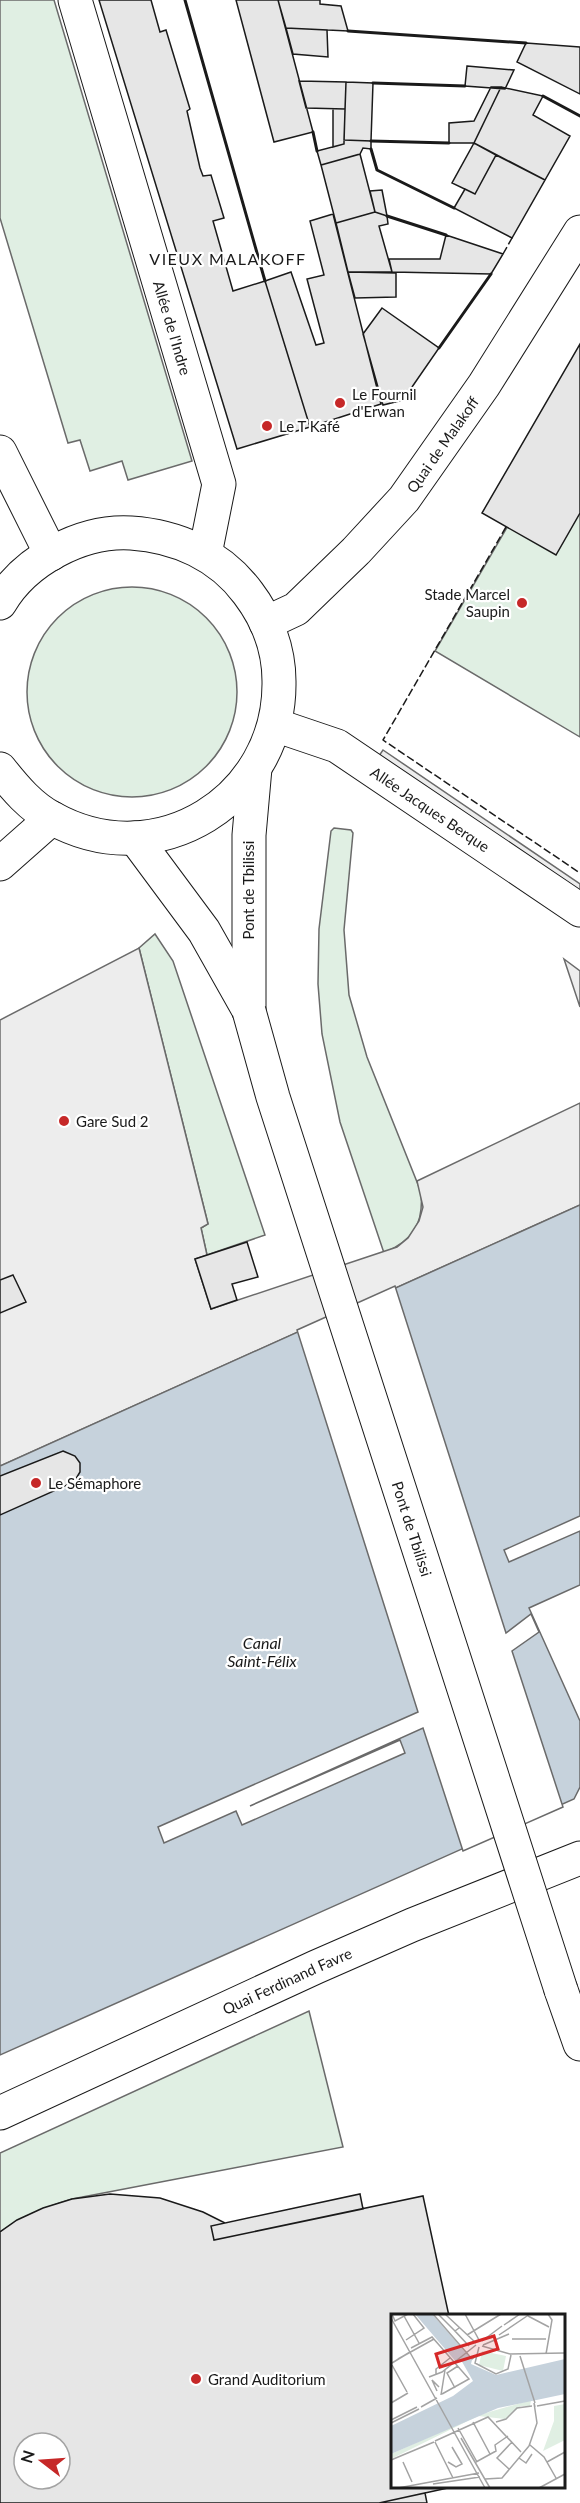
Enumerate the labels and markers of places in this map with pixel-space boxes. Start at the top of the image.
place label: Le Fournil d'Erwan [352,385,417,420]
marker: Le Fournil d'Erwan [333,396,347,410]
place label: Le T Kafé [279,417,340,435]
marker: Le T Kafé [260,419,274,433]
place label: Stade Marcel Saupin [424,585,510,620]
marker: Stade Marcel Saupin [515,596,529,610]
place label: Gare Sud 2 [76,1112,149,1130]
marker: Gare Sud 2 [57,1114,71,1128]
place label: Le Sémaphore [48,1474,141,1492]
marker: Le Sémaphore [29,1476,43,1490]
place label: Grand Auditorium [208,2370,326,2388]
marker: Grand Auditorium [189,2372,203,2386]

